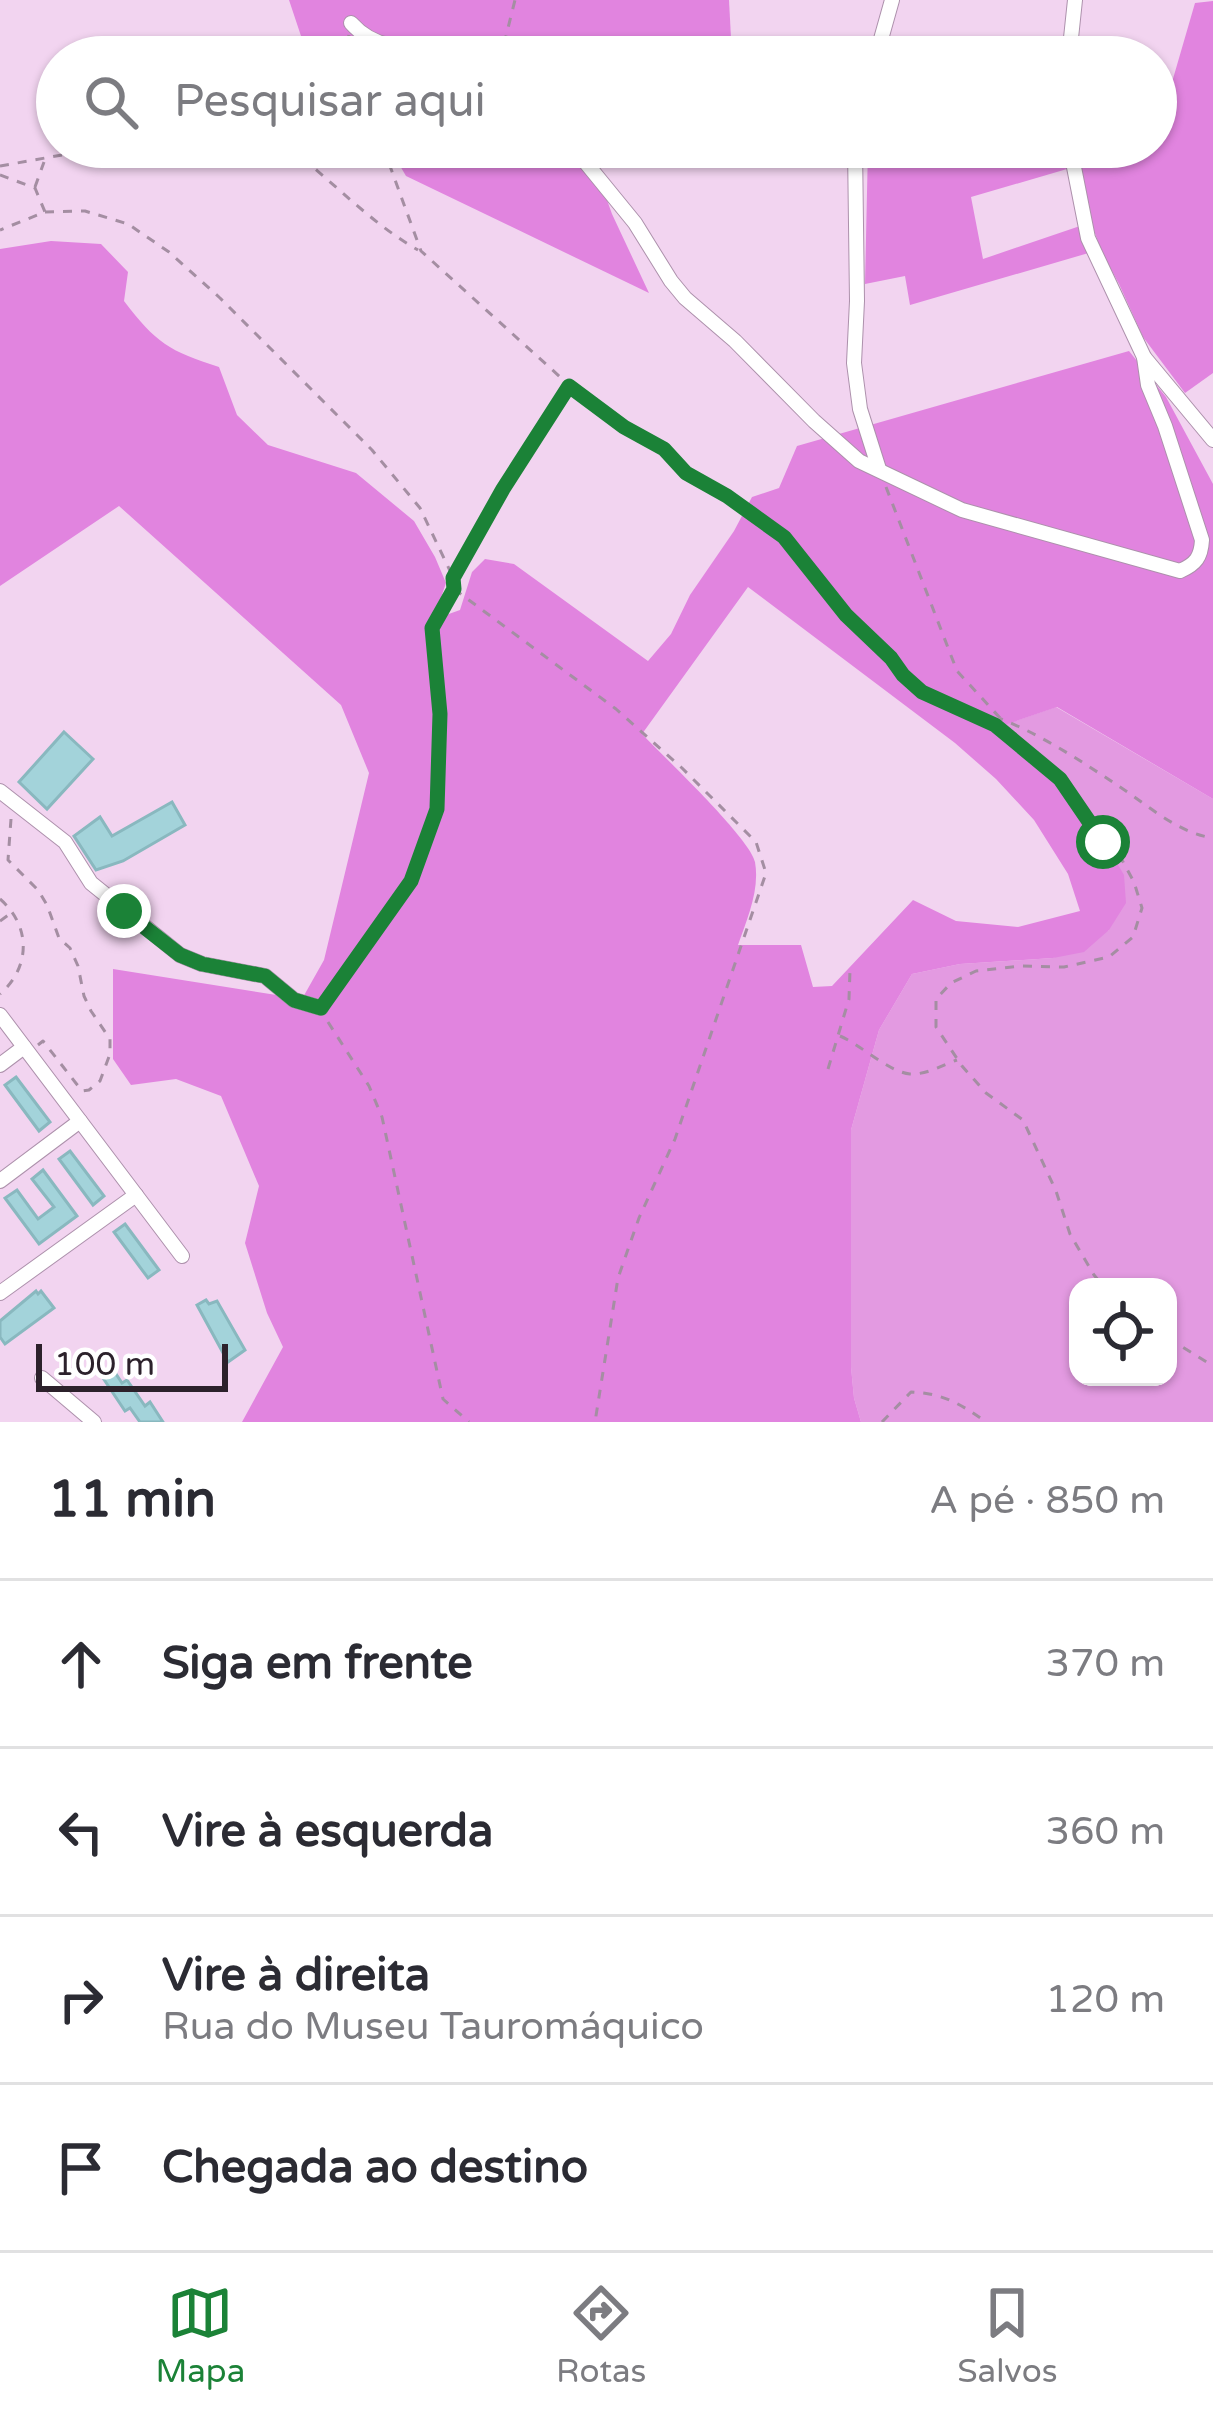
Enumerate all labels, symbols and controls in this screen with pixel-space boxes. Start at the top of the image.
search box [36,36,1177,168]
icon: search [78,69,144,135]
text: Pesquisar aqui [174,75,486,129]
route start [1076,815,1130,869]
route end [97,884,151,938]
map controls [1069,1278,1177,1386]
button: locate [1069,1278,1177,1386]
scale bar [36,1338,228,1391]
text: 100 m [54,1345,155,1384]
text: 11 min [48,1469,216,1531]
text: A pé · 850 m [929,1477,1165,1524]
icon: ahead [48,1631,114,1697]
text: Siga em frente [162,1637,473,1691]
text: 370 m [1046,1640,1165,1687]
icon: left [48,1799,114,1865]
text: Vire à esquerda [162,1805,493,1859]
text: 360 m [1046,1808,1165,1855]
text: Vire à direita [162,1949,430,2003]
icon: right [48,1967,114,2033]
text: 120 m [1046,1976,1165,2023]
text: Rua do Museu Tauromáquico [162,2003,704,2050]
icon: arrive [48,2135,114,2201]
text: Chegada ao destino [162,2141,588,2195]
tab: Mapa [155,2280,245,2391]
tab: Rotas [556,2280,646,2391]
tab: Salvos [957,2280,1058,2391]

